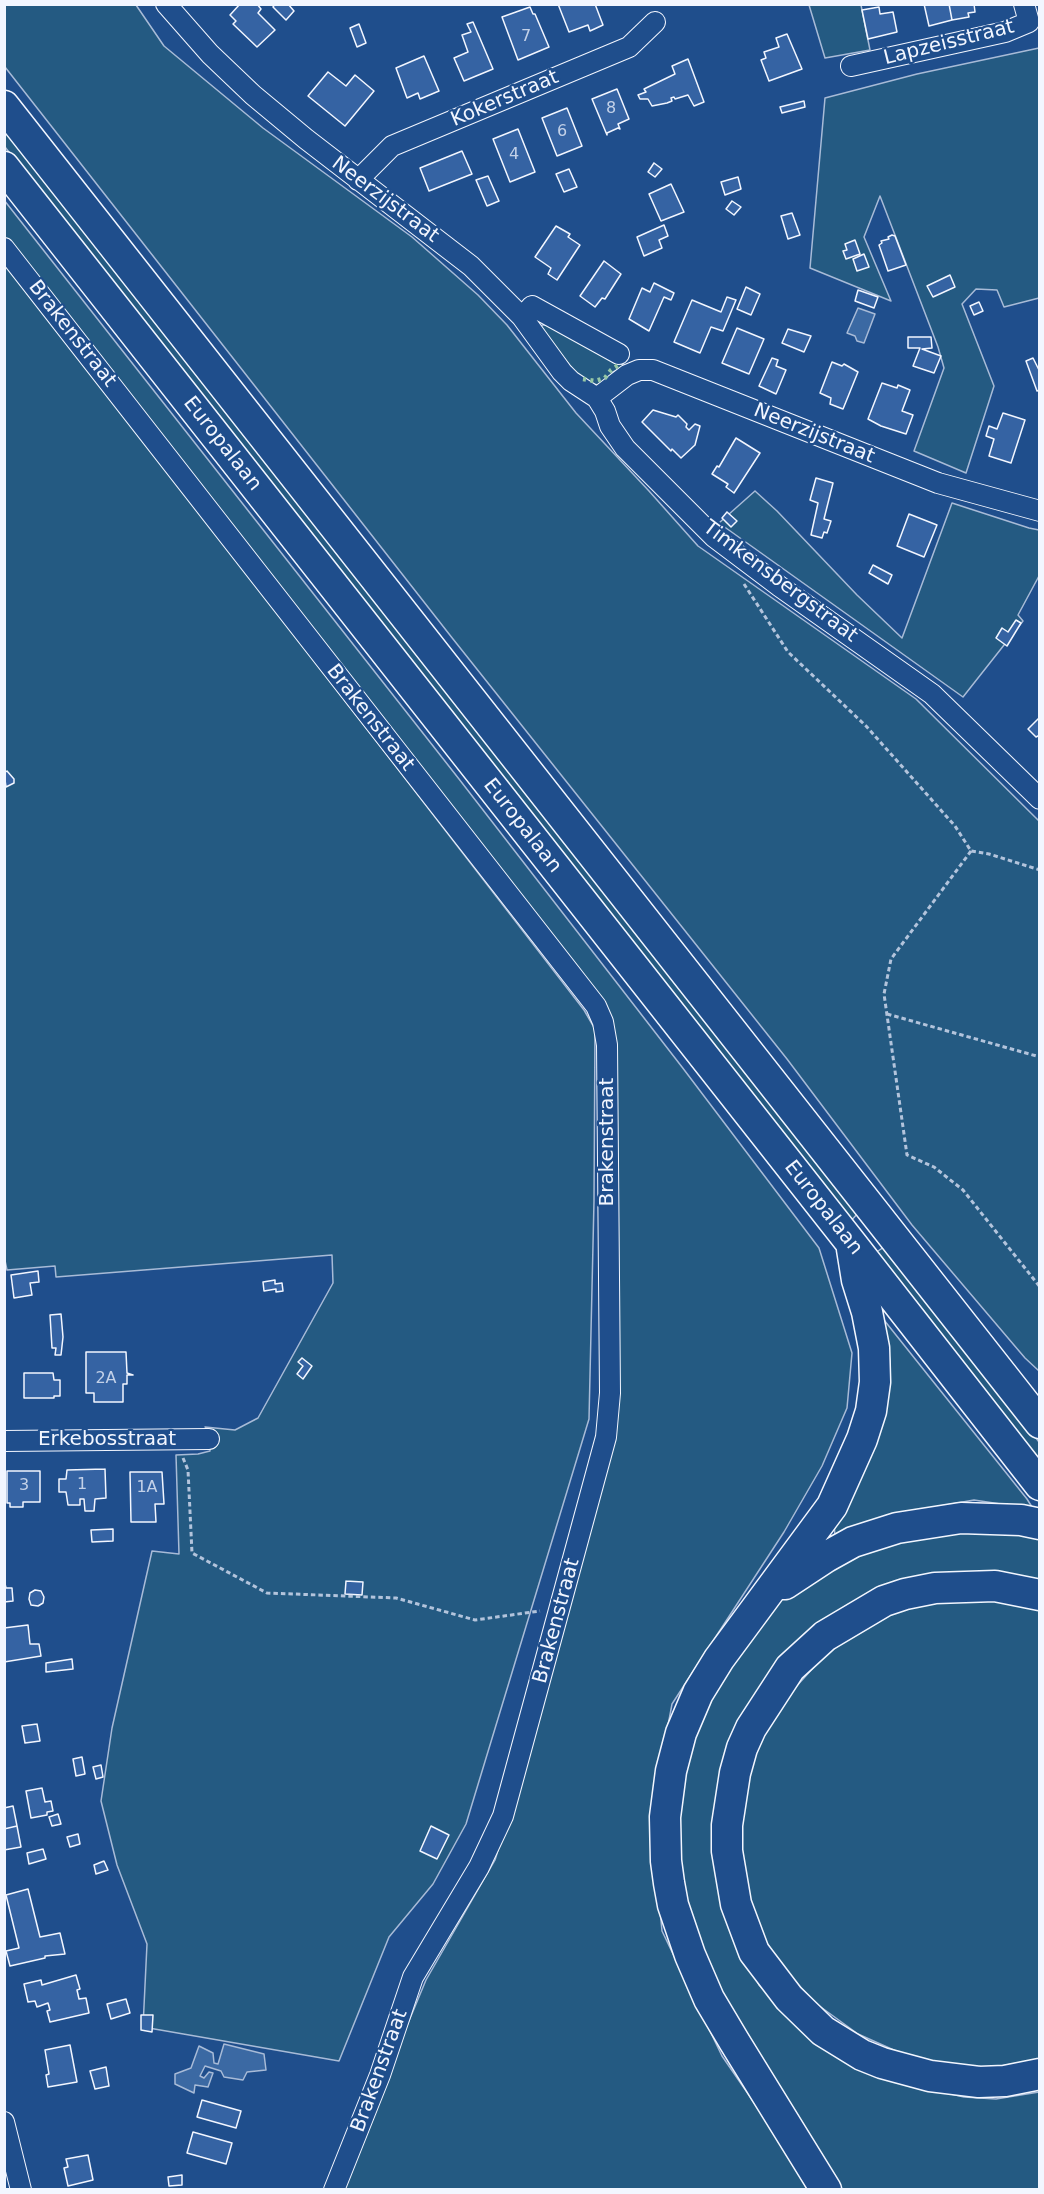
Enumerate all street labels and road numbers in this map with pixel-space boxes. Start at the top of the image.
street label: Lapzeisstraat [881,15,1017,71]
street label: Kokerstraat [448,66,562,132]
street label: Neerzijstraat [327,152,443,248]
street label: Brakenstraat [23,276,121,392]
street label: Europalaan [178,392,266,496]
street label: Neerzijstraat [750,399,878,469]
street label: Timkensbergstraat [698,516,862,648]
street label: Brakenstraat [321,660,419,776]
street label: Europalaan [478,774,566,878]
street label: Brakenstraat [596,1078,620,1206]
street label: Europalaan [779,1156,867,1260]
street label: Erkebosstraat [38,1428,176,1452]
street label: Brakenstraat [529,1556,585,1686]
street label: Brakenstraat [347,2006,413,2136]

